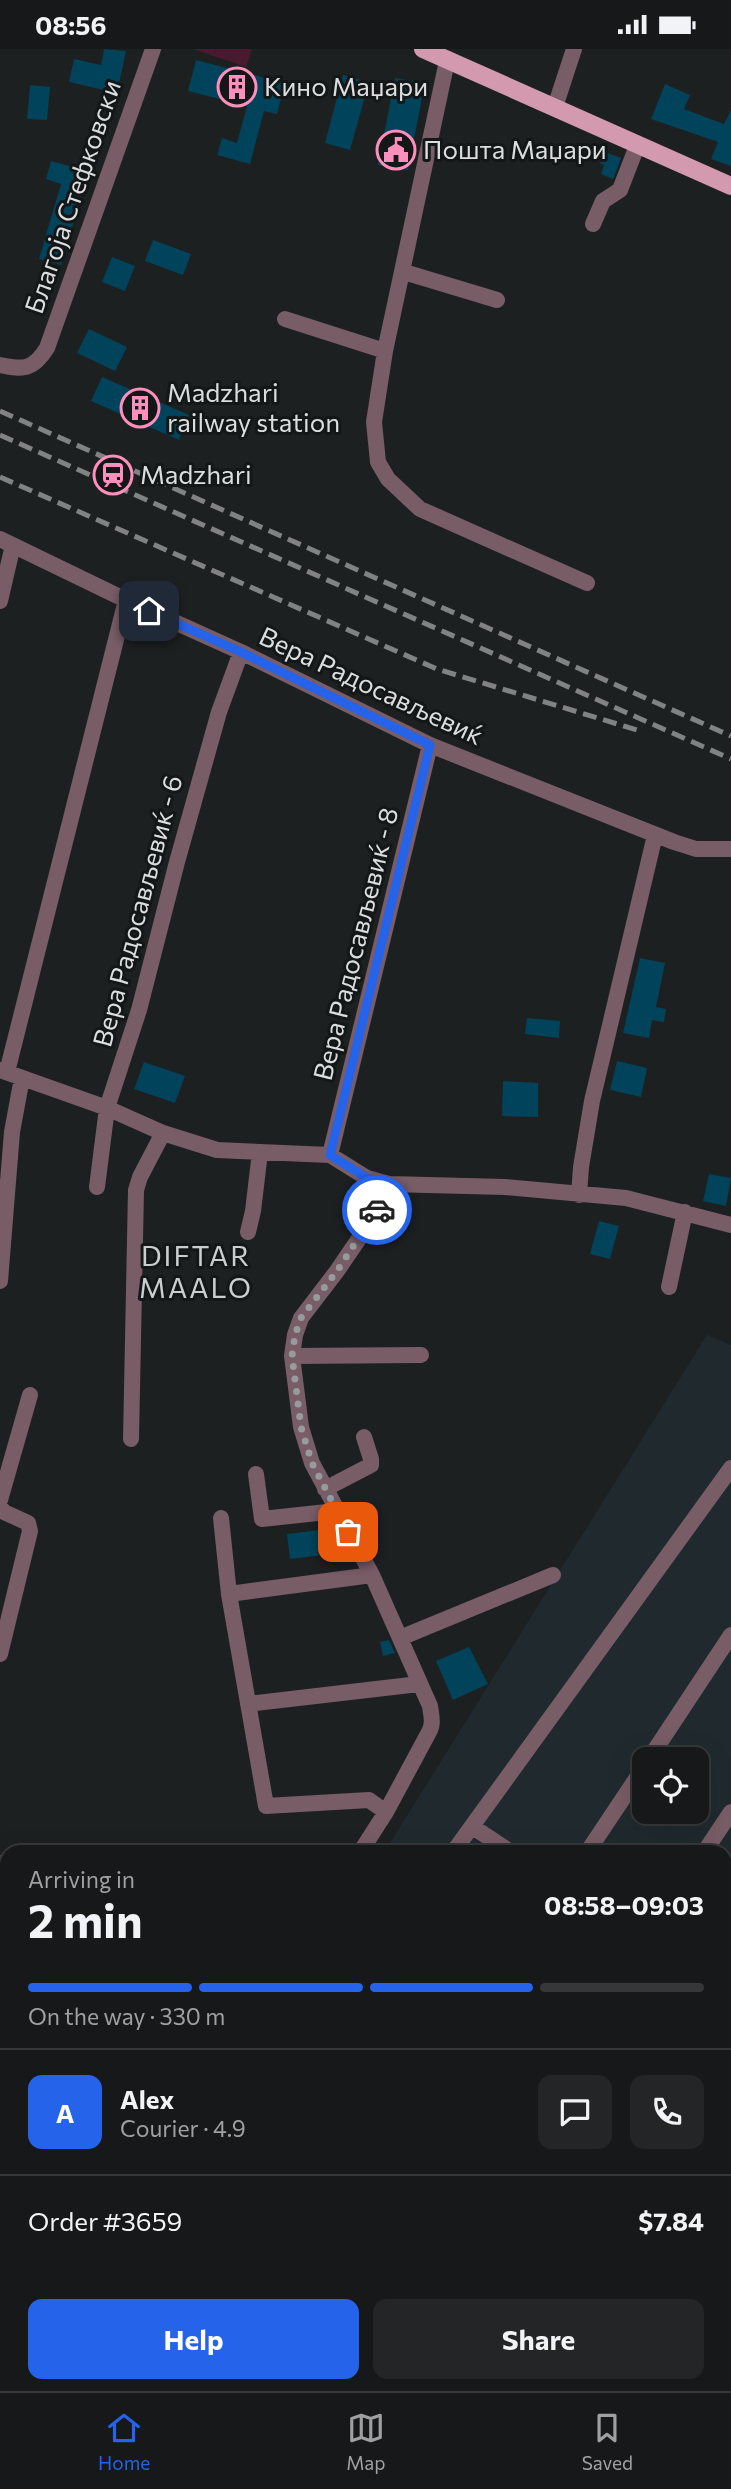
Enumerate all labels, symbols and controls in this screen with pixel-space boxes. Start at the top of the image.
text: 08:56 [35,9,106,40]
building icon: Кино Маџари [216,66,258,108]
place label: Кино Маџари [264,70,428,101]
street label: Благоја Стефковски [17,76,126,317]
public building icon: Пошта Маџари [375,129,417,171]
place label: Пошта Маџари [423,133,607,164]
place label: Madzhari railway station [167,376,340,437]
building icon: Madzhari railway station [119,387,161,429]
station icon: Madzhari [92,454,134,496]
place label: Madzhari [140,458,252,489]
pin [119,581,179,641]
icon: home [130,592,168,630]
street label: Вера Радосављевиќ [255,619,488,750]
street label: Вера Радосављевиќ - 6 [85,771,188,1050]
street label: Вера Радосављевиќ - 8 [306,804,403,1083]
courier [342,1175,412,1245]
icon: car [358,1191,396,1229]
district label: DIFTAR MAALO [139,1238,253,1304]
pin [318,1502,378,1562]
icon: bag [329,1513,367,1551]
map controls [632,1747,709,1824]
button: locate [632,1747,709,1824]
text: Arriving in [28,1865,135,1893]
text: 08:58–09:03 [544,1889,704,1920]
text: 2 min [28,1891,143,1947]
text: On the way · 330 m [28,2002,225,2030]
button: chat [538,2075,612,2149]
button: phone [630,2075,704,2149]
text: Alex [120,2083,174,2114]
text: A [56,2097,74,2128]
text: Courier · 4.9 [120,2114,246,2142]
text: Order #3659 [28,2205,182,2236]
text: $7.84 [638,2205,704,2236]
button: Help [28,2299,359,2379]
button: Share [373,2299,704,2379]
tab: Home [98,2409,150,2474]
tab: Map [346,2409,386,2474]
tab: Saved [582,2409,633,2474]

